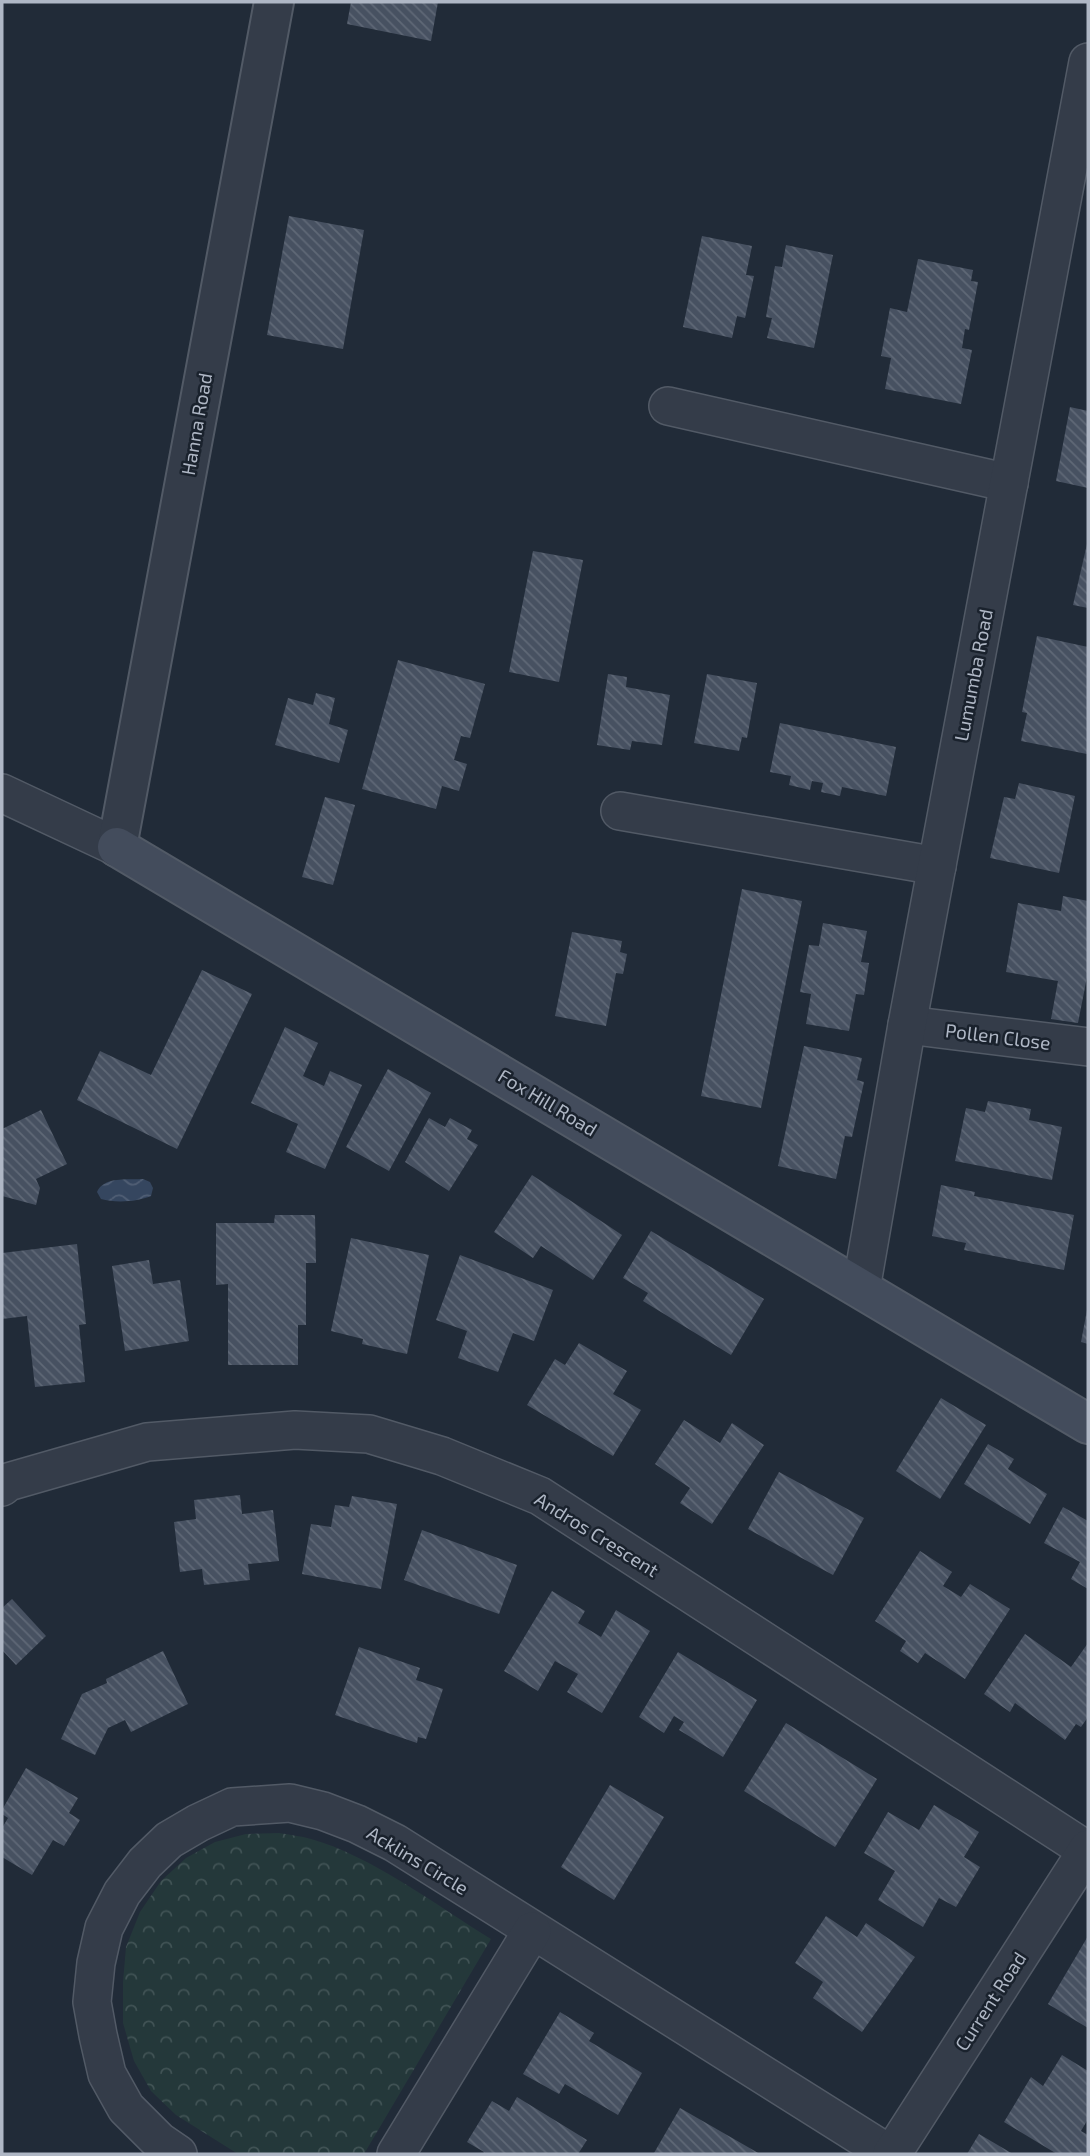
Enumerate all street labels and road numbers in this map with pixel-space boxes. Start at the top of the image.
street label: Hanna Road [176,371,216,477]
street label: Lumumba Road [949,607,997,743]
street label: Pollen Close [944,1018,1052,1054]
street label: Fox Hill Road [495,1064,601,1140]
street label: Andros Crescent [531,1487,663,1581]
street label: Acklins Circle [363,1821,473,1899]
street label: Current Road [950,1947,1030,2055]

